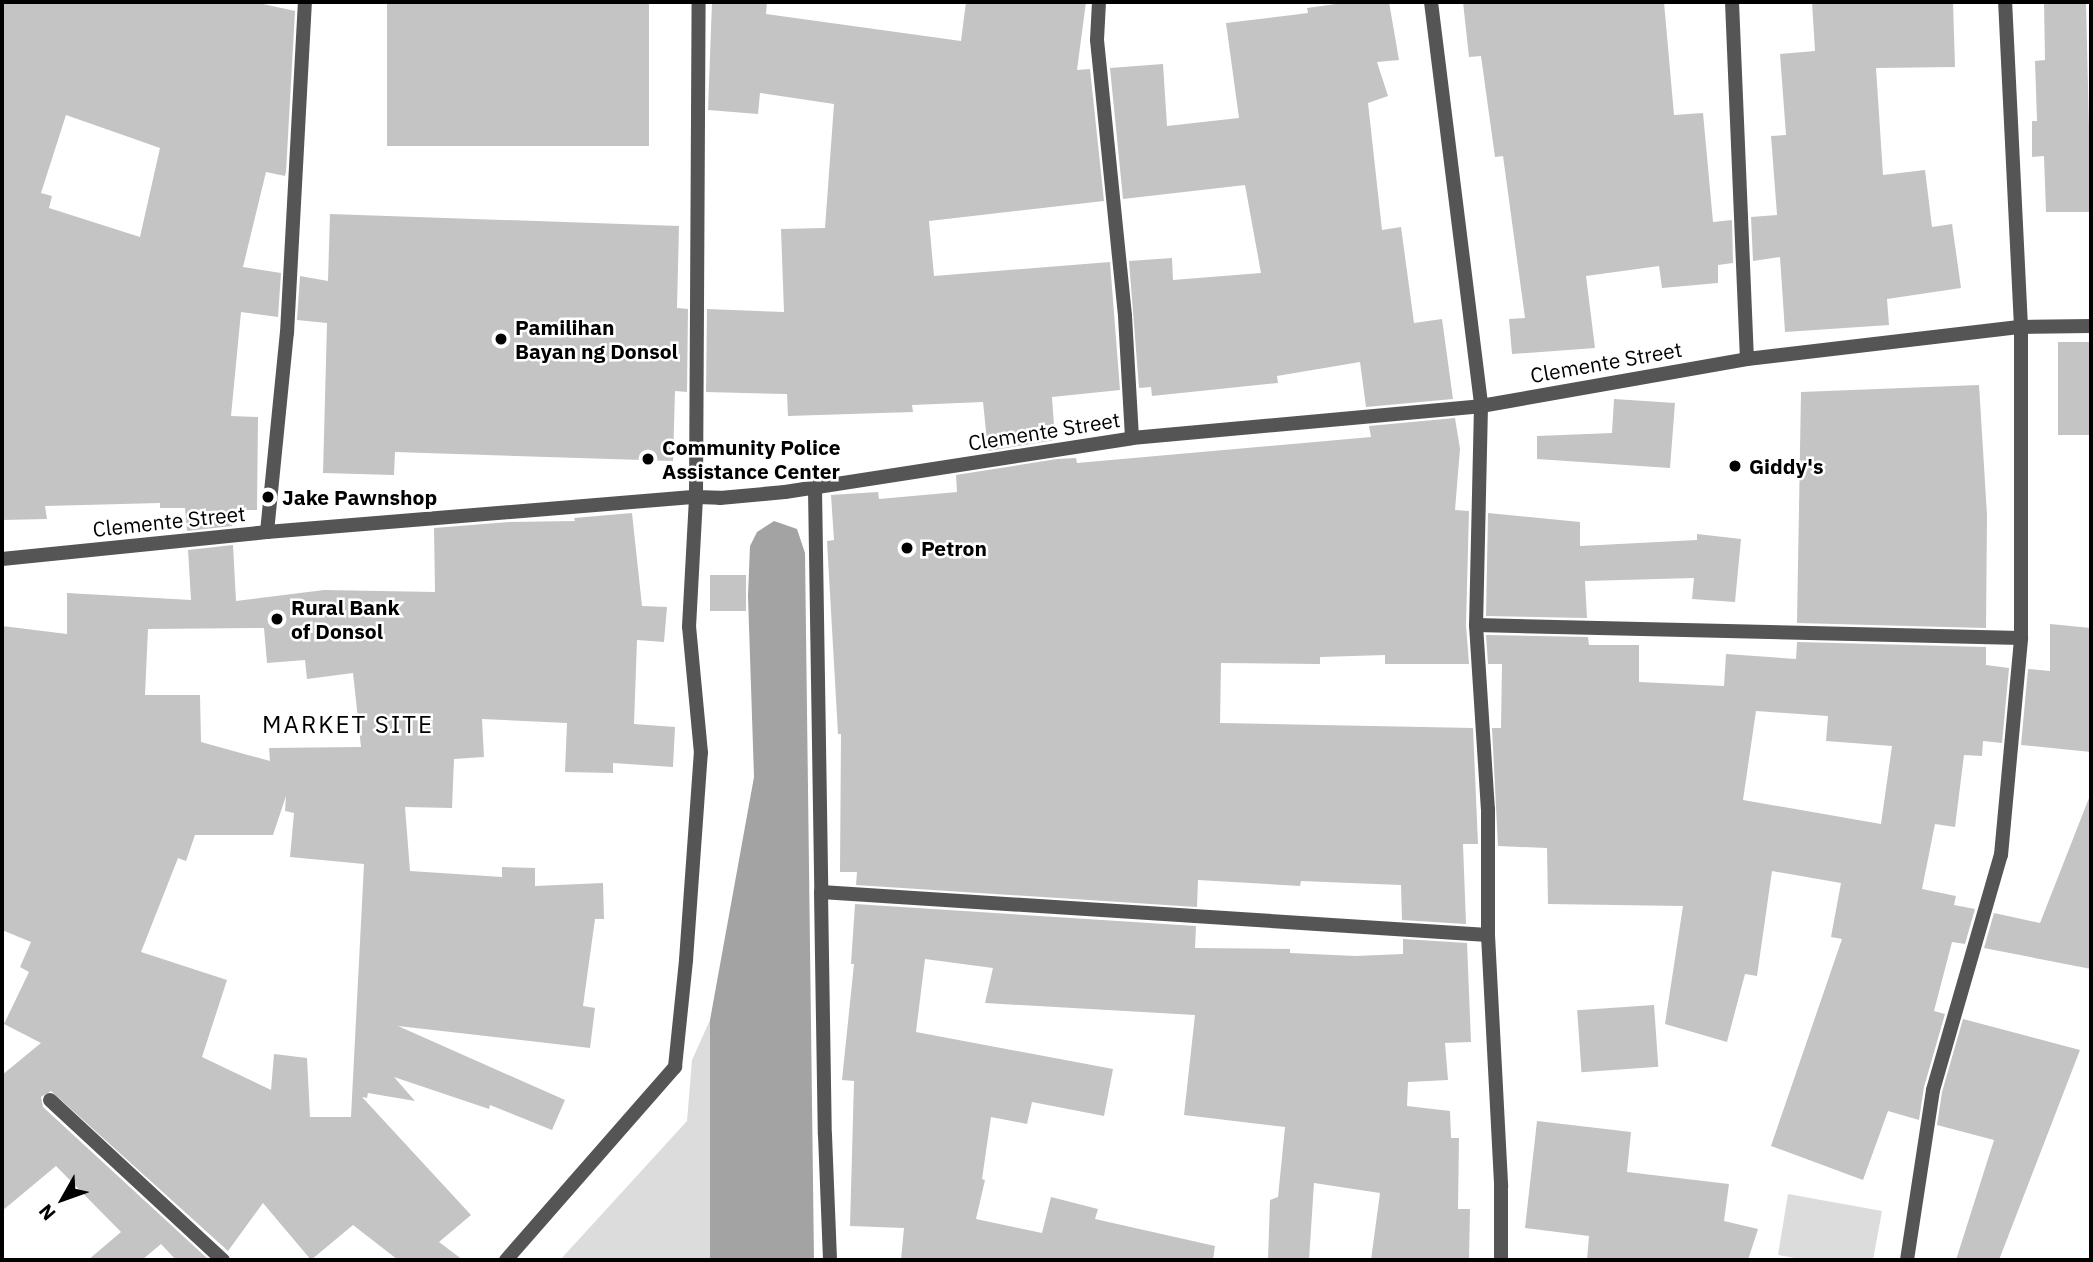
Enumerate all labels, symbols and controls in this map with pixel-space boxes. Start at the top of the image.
place label: Pamilihan Bayan ng Donsol [515,314,678,364]
marker: Pamilihan Bayan ng Donsol [493,331,509,347]
street label: Clemente Street [1528,336,1684,388]
street label: Clemente Street [966,407,1122,455]
place label: Community Police Assistance Center [662,434,840,484]
marker: Community Police Assistance Center [640,451,656,467]
place label: Giddy's [1749,453,1823,479]
marker: Giddy's [1727,458,1743,474]
place label: Jake Pawnshop [282,484,437,510]
marker: Jake Pawnshop [260,489,276,505]
street label: Clemente Street [91,500,247,542]
place label: Petron [921,535,987,561]
marker: Petron [899,540,915,556]
place label: Rural Bank of Donsol [291,594,400,644]
marker: Rural Bank of Donsol [269,611,285,627]
district label: MARKET SITE [263,711,433,739]
north arrow [28,1164,98,1234]
text: N [33,1200,61,1225]

